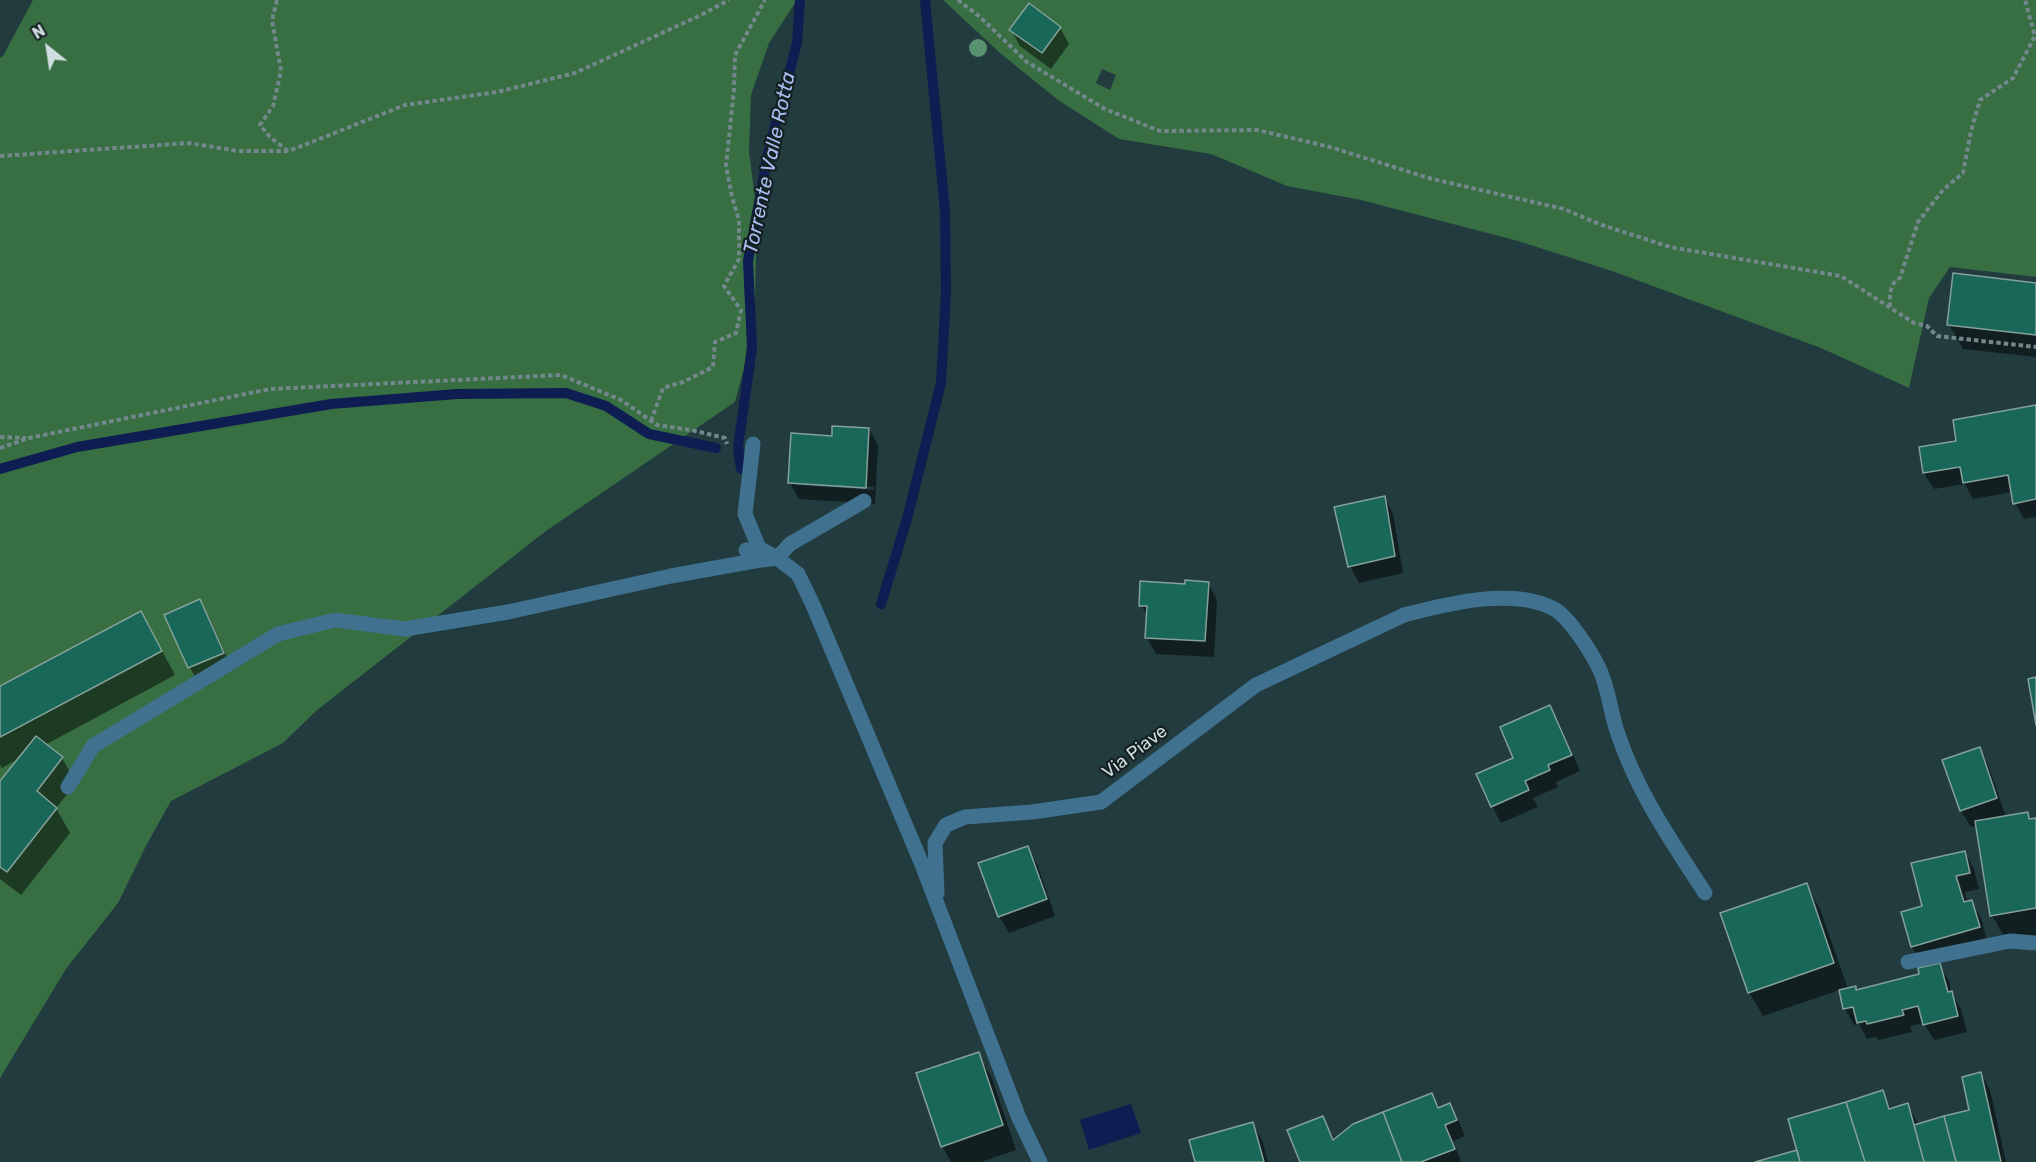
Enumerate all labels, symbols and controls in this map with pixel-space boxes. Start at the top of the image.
north arrow [18,18,78,78]
text: N [29,21,48,43]
water label: Torrente Valle Rotta [739,70,801,256]
street label: Via Piave [1098,721,1172,783]

